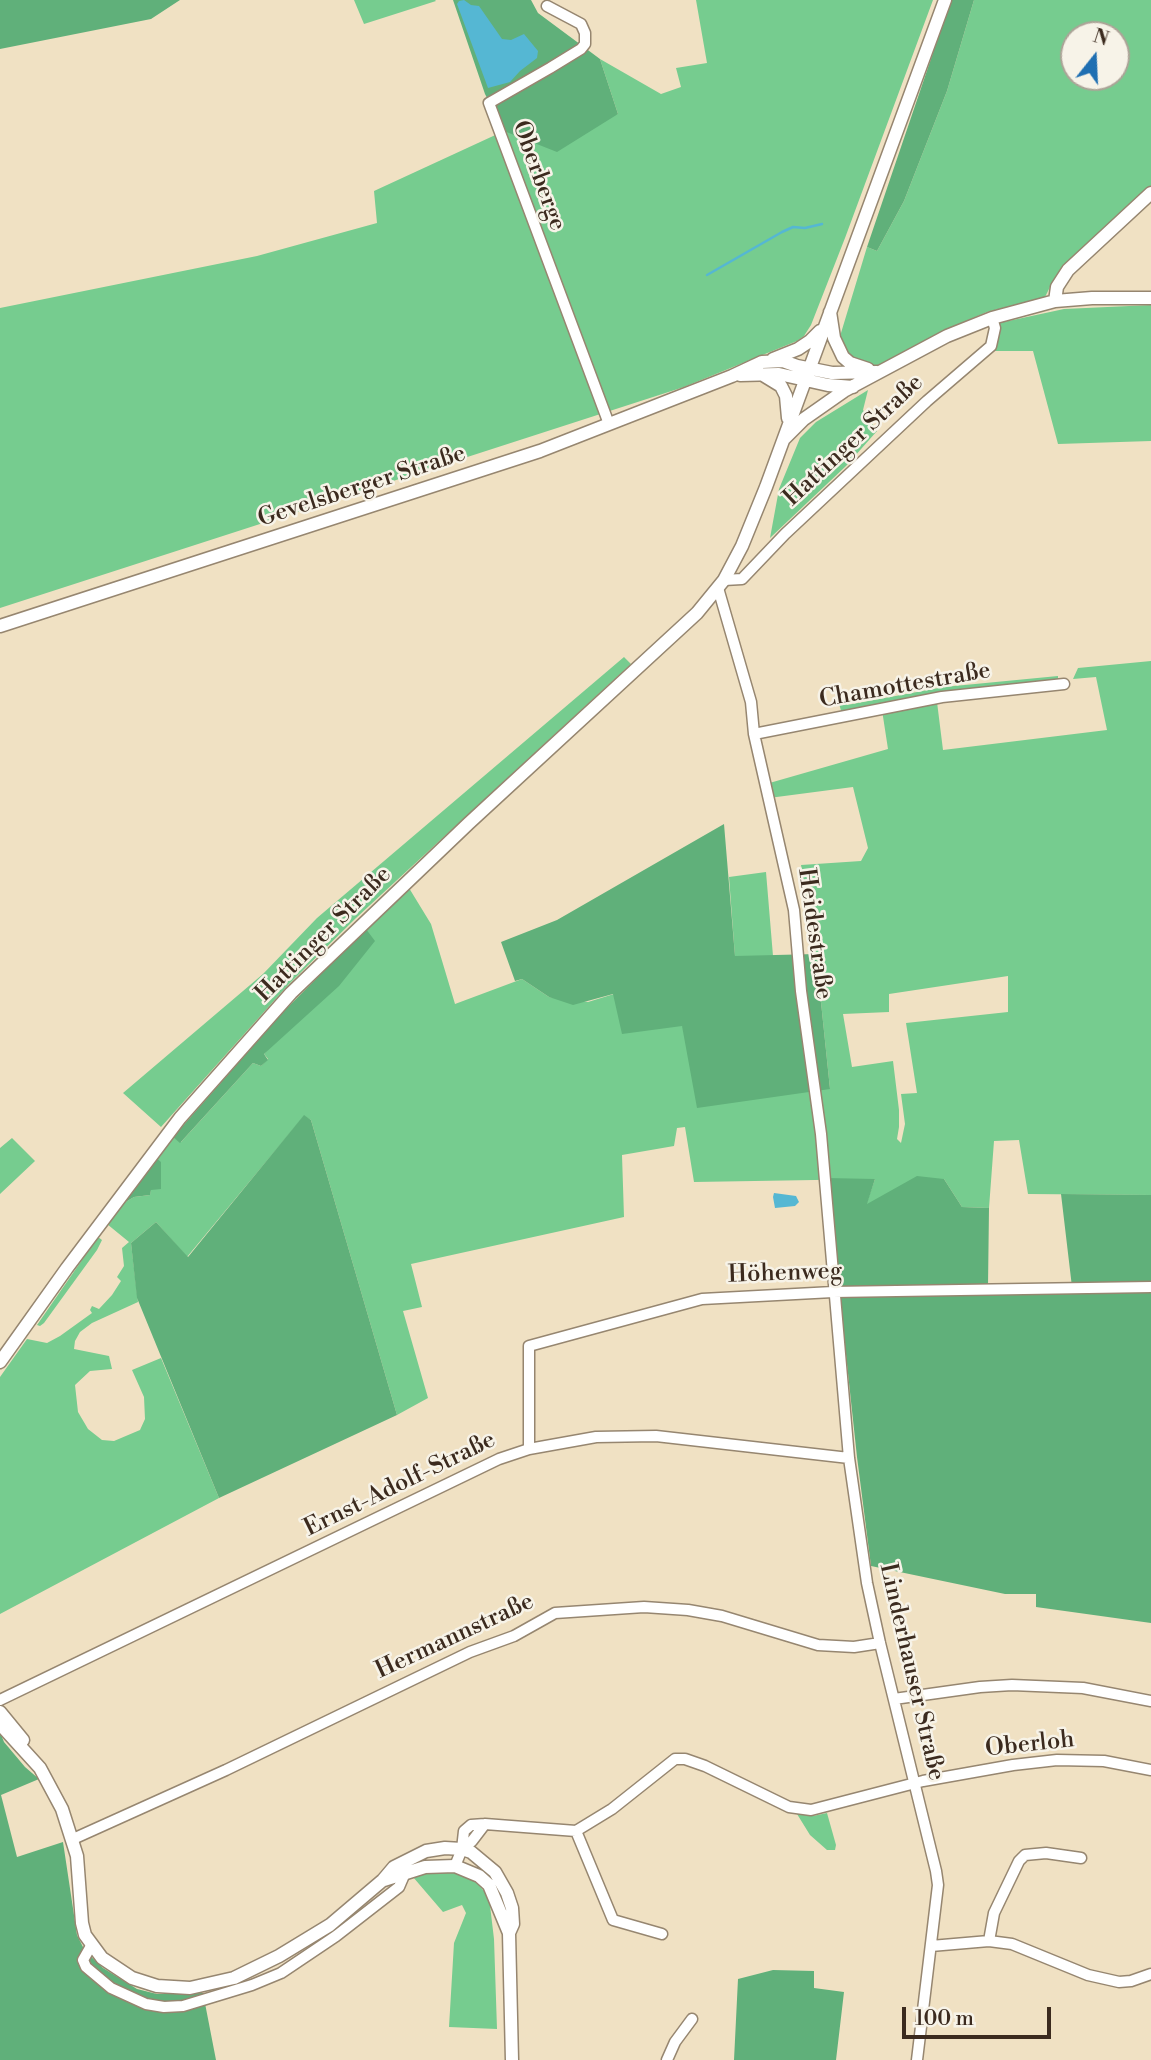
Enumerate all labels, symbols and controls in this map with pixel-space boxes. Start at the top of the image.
north arrow [1060,21,1130,91]
text: N [1090,24,1112,52]
street label: Oberberge [505,117,571,235]
street label: Hattinger Straße [778,369,930,513]
street label: Gevelsberger Straße [254,440,470,534]
street label: Chamottestraße [817,657,993,715]
street label: Hattinger Straße [250,861,398,1009]
street label: Heidestraße [791,867,837,1001]
street label: Höhenweg [727,1258,843,1290]
street label: Ernst-Adolf-Straße [300,1426,500,1544]
street label: Linderhauser Straße [872,1561,950,1783]
street label: Hermannstraße [371,1588,539,1686]
street label: Oberloh [984,1726,1076,1764]
scale bar [906,1994,1055,2038]
text: 100 m [915,2006,974,2032]

